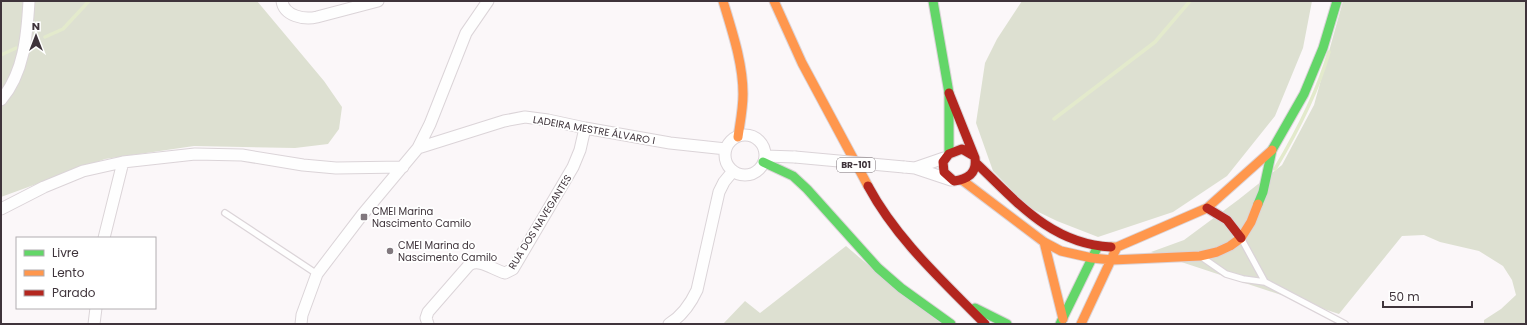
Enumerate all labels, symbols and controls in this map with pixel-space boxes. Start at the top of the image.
north arrow [16,16,56,56]
text: N [32,18,40,34]
street label: LADEIRA MESTRE ÁLVARO I [532,112,656,148]
road number: BR-101 [837,158,875,172]
street label: RUA DOS NAVEGANTES [505,172,575,272]
place label: CMEI Marina Nascimento Camilo [372,204,471,231]
marker: CMEI Marina Nascimento Camilo [359,212,369,222]
legend [16,237,156,309]
place label: CMEI Marina do Nascimento Camilo [398,238,497,265]
text: Livre [52,244,79,261]
marker: CMEI Marina do Nascimento Camilo [385,246,395,256]
text: Lento [52,264,85,281]
scale bar [1383,283,1472,309]
text: Parado [52,284,96,301]
text: 50 m [1389,288,1420,305]

